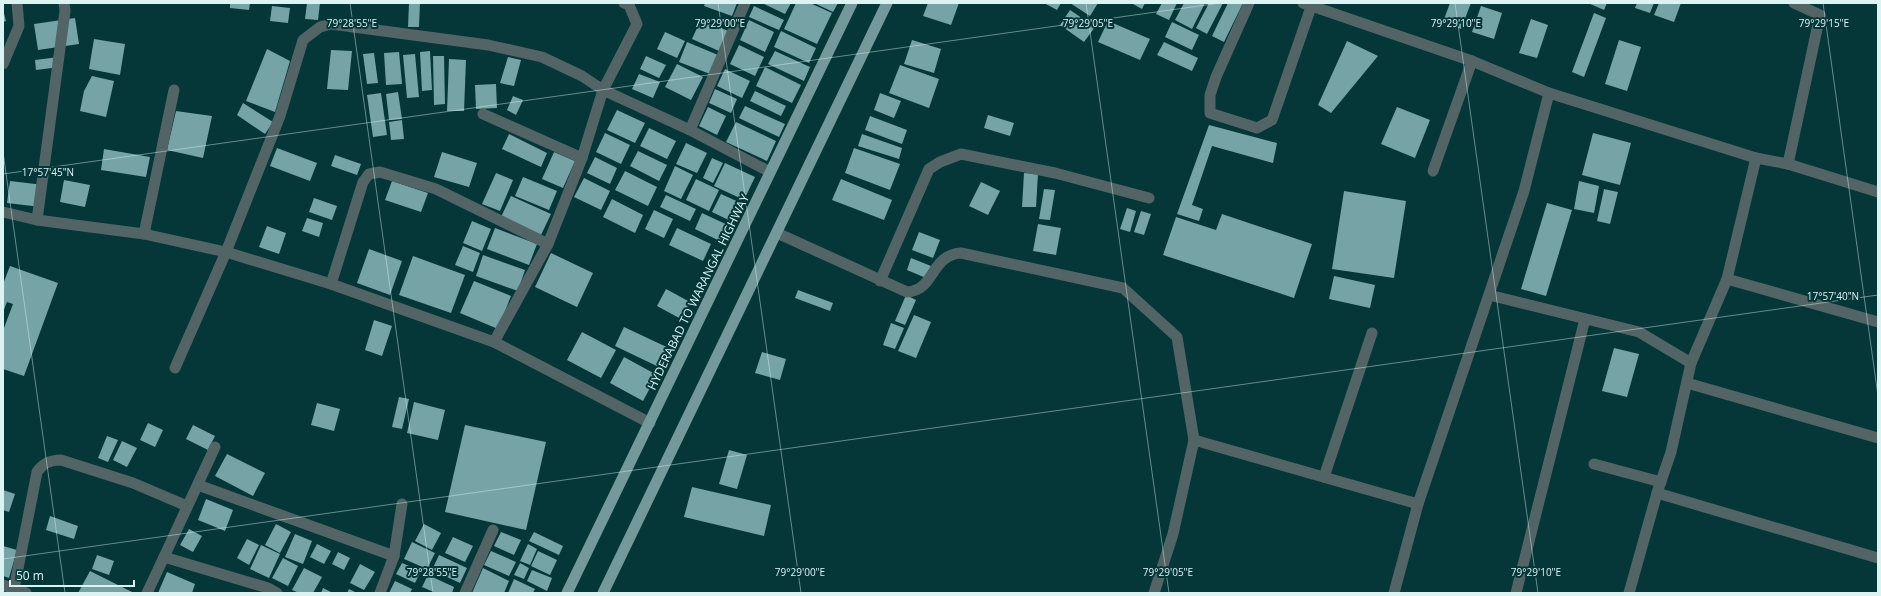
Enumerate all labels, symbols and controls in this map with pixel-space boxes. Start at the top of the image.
text: 79°28'55"E [327,16,377,30]
text: 79°29'00"E [695,16,745,30]
text: 79°29'05"E [1063,16,1113,30]
text: 79°29'10"E [1431,16,1481,30]
text: 79°29'15"E [1799,16,1849,30]
text: 17°57'45"N [22,165,74,179]
street label: HYDERABAD TO WARANGAL HIGHWAY [643,191,753,393]
text: 17°57'40"N [1807,289,1859,303]
scale bar [10,562,134,588]
text: 79°28'55"E [407,565,457,579]
text: 79°29'00"E [775,565,825,579]
text: 79°29'05"E [1143,565,1193,579]
text: 79°29'10"E [1511,565,1561,579]
text: 50 m [16,567,44,584]

